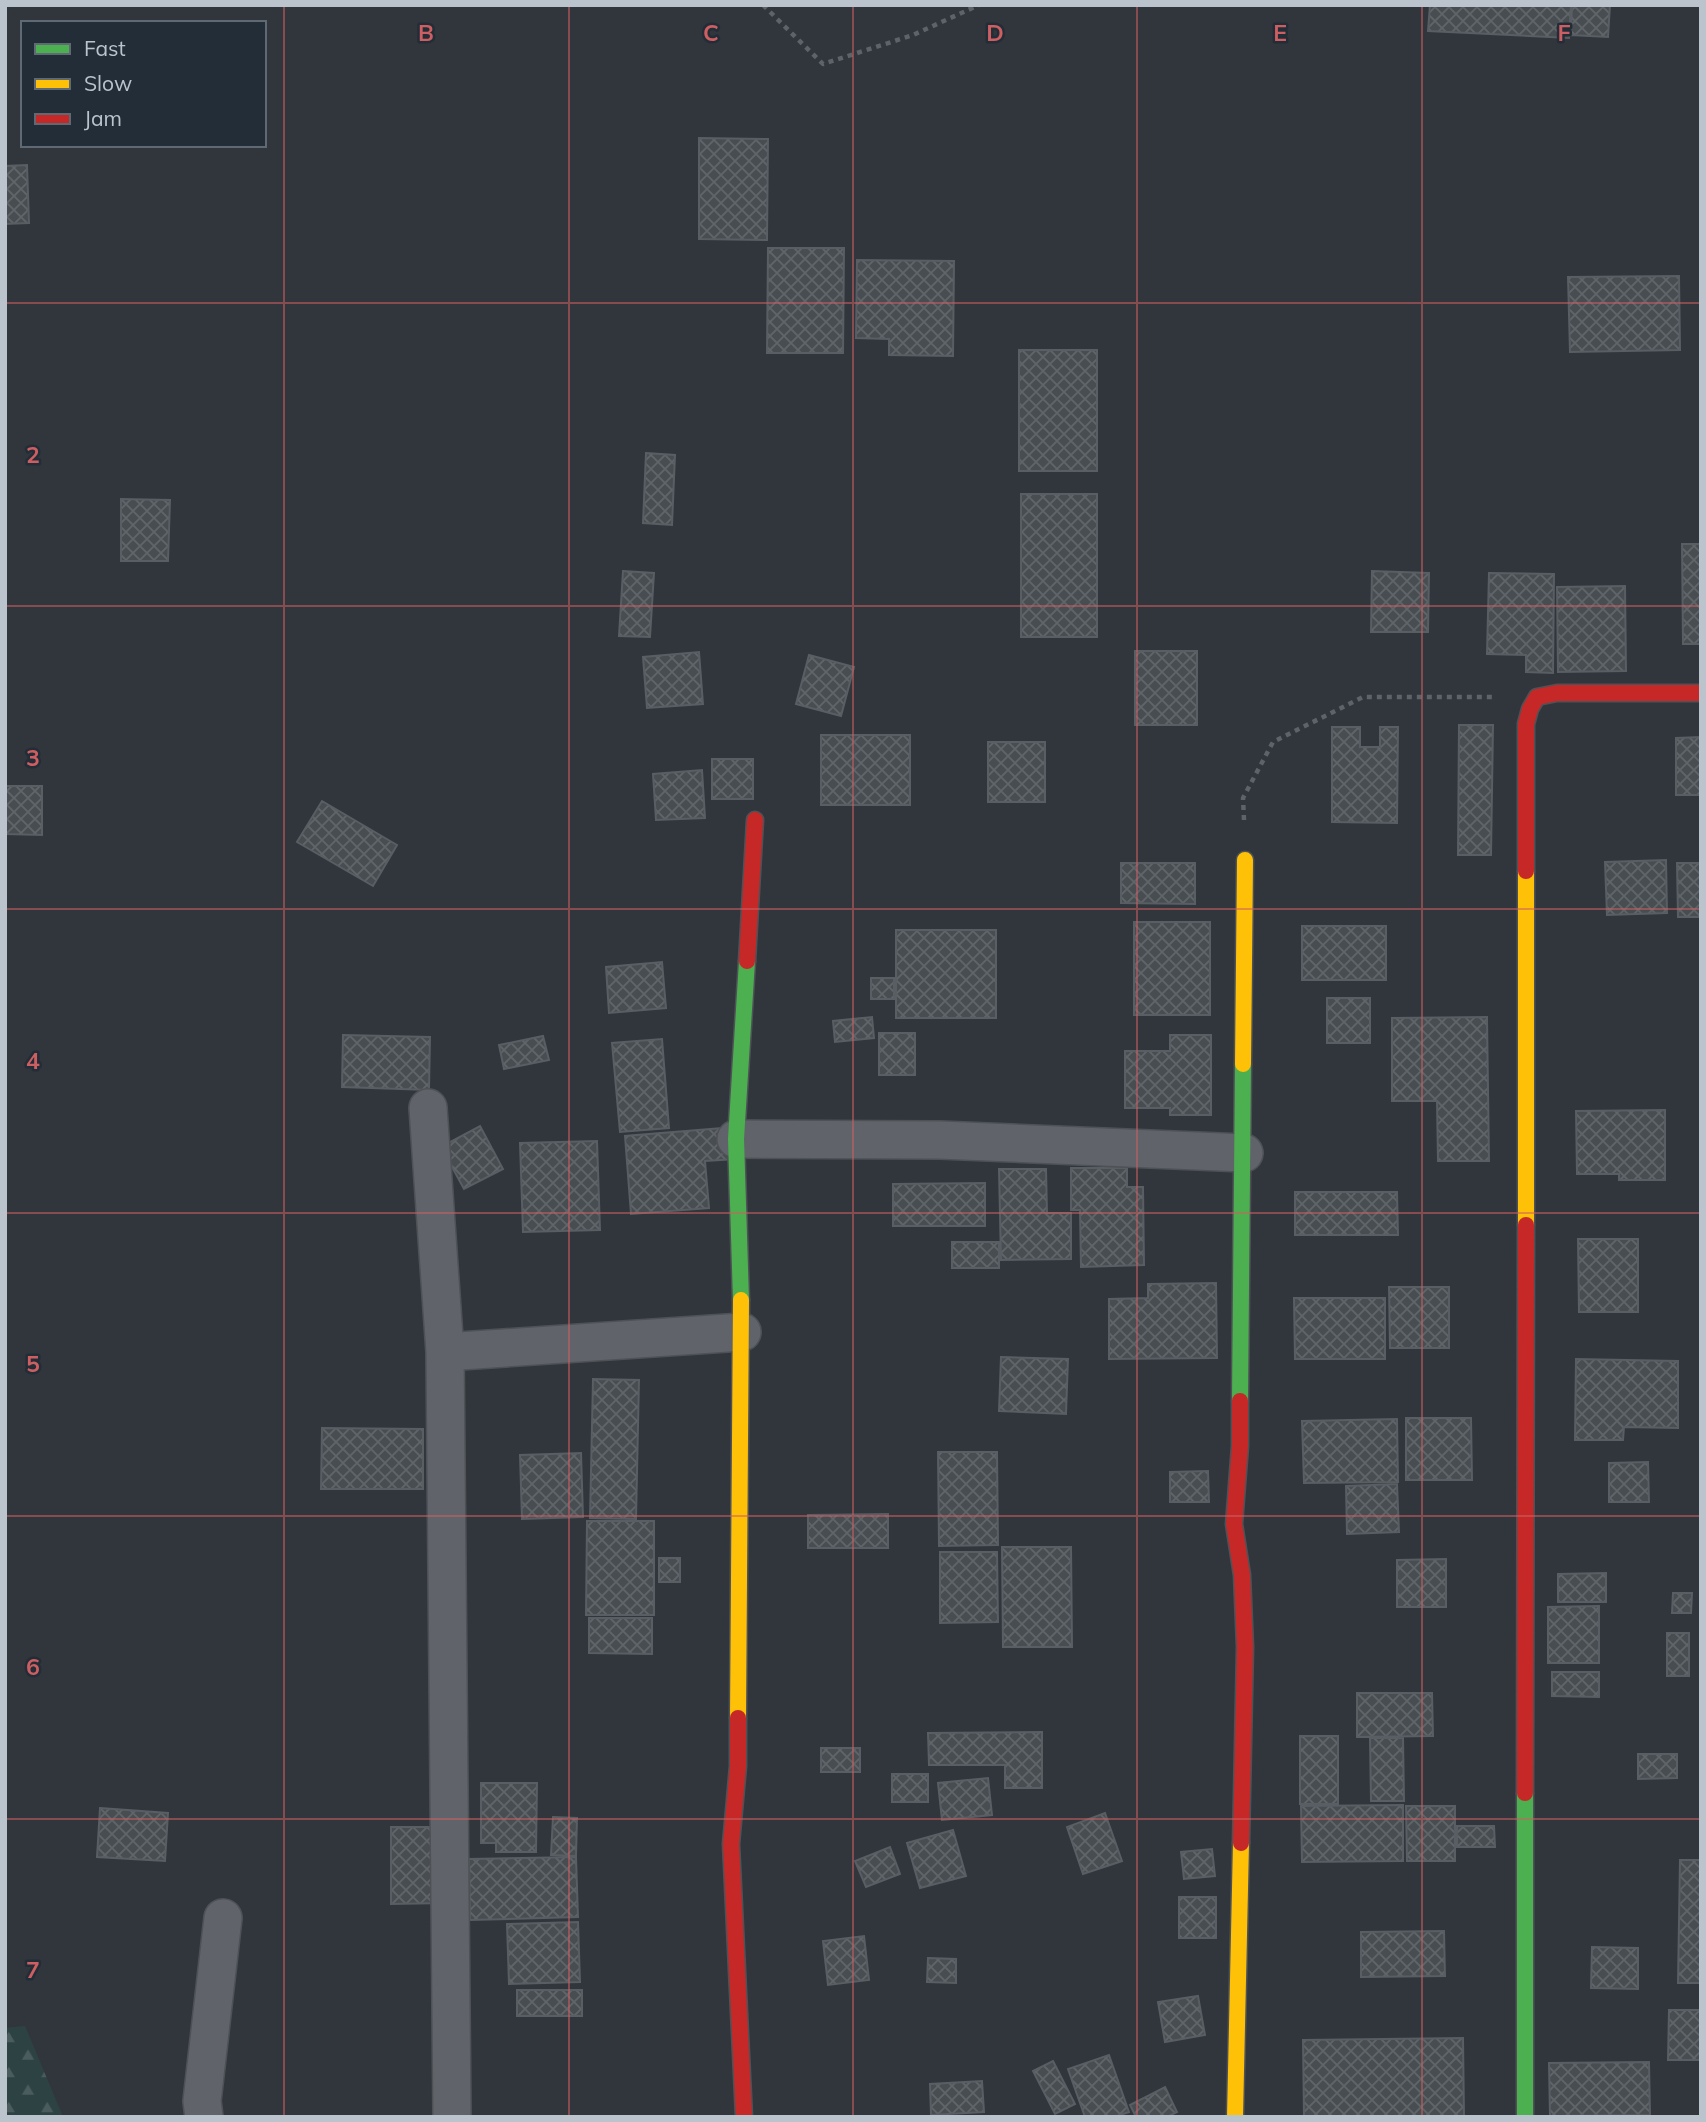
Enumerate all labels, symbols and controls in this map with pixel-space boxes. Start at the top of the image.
text: B [418,18,434,47]
text: C [703,18,719,47]
text: D [986,18,1004,47]
text: E [1273,18,1287,47]
text: F [1557,18,1571,47]
legend [21,21,266,147]
text: Fast [84,35,126,61]
text: Slow [84,70,132,96]
text: Jam [84,105,122,131]
text: 2 [26,440,40,469]
text: 3 [26,743,40,772]
text: 4 [26,1046,40,1075]
text: 5 [26,1349,40,1378]
text: 6 [26,1652,40,1681]
text: 7 [26,1955,40,1984]

